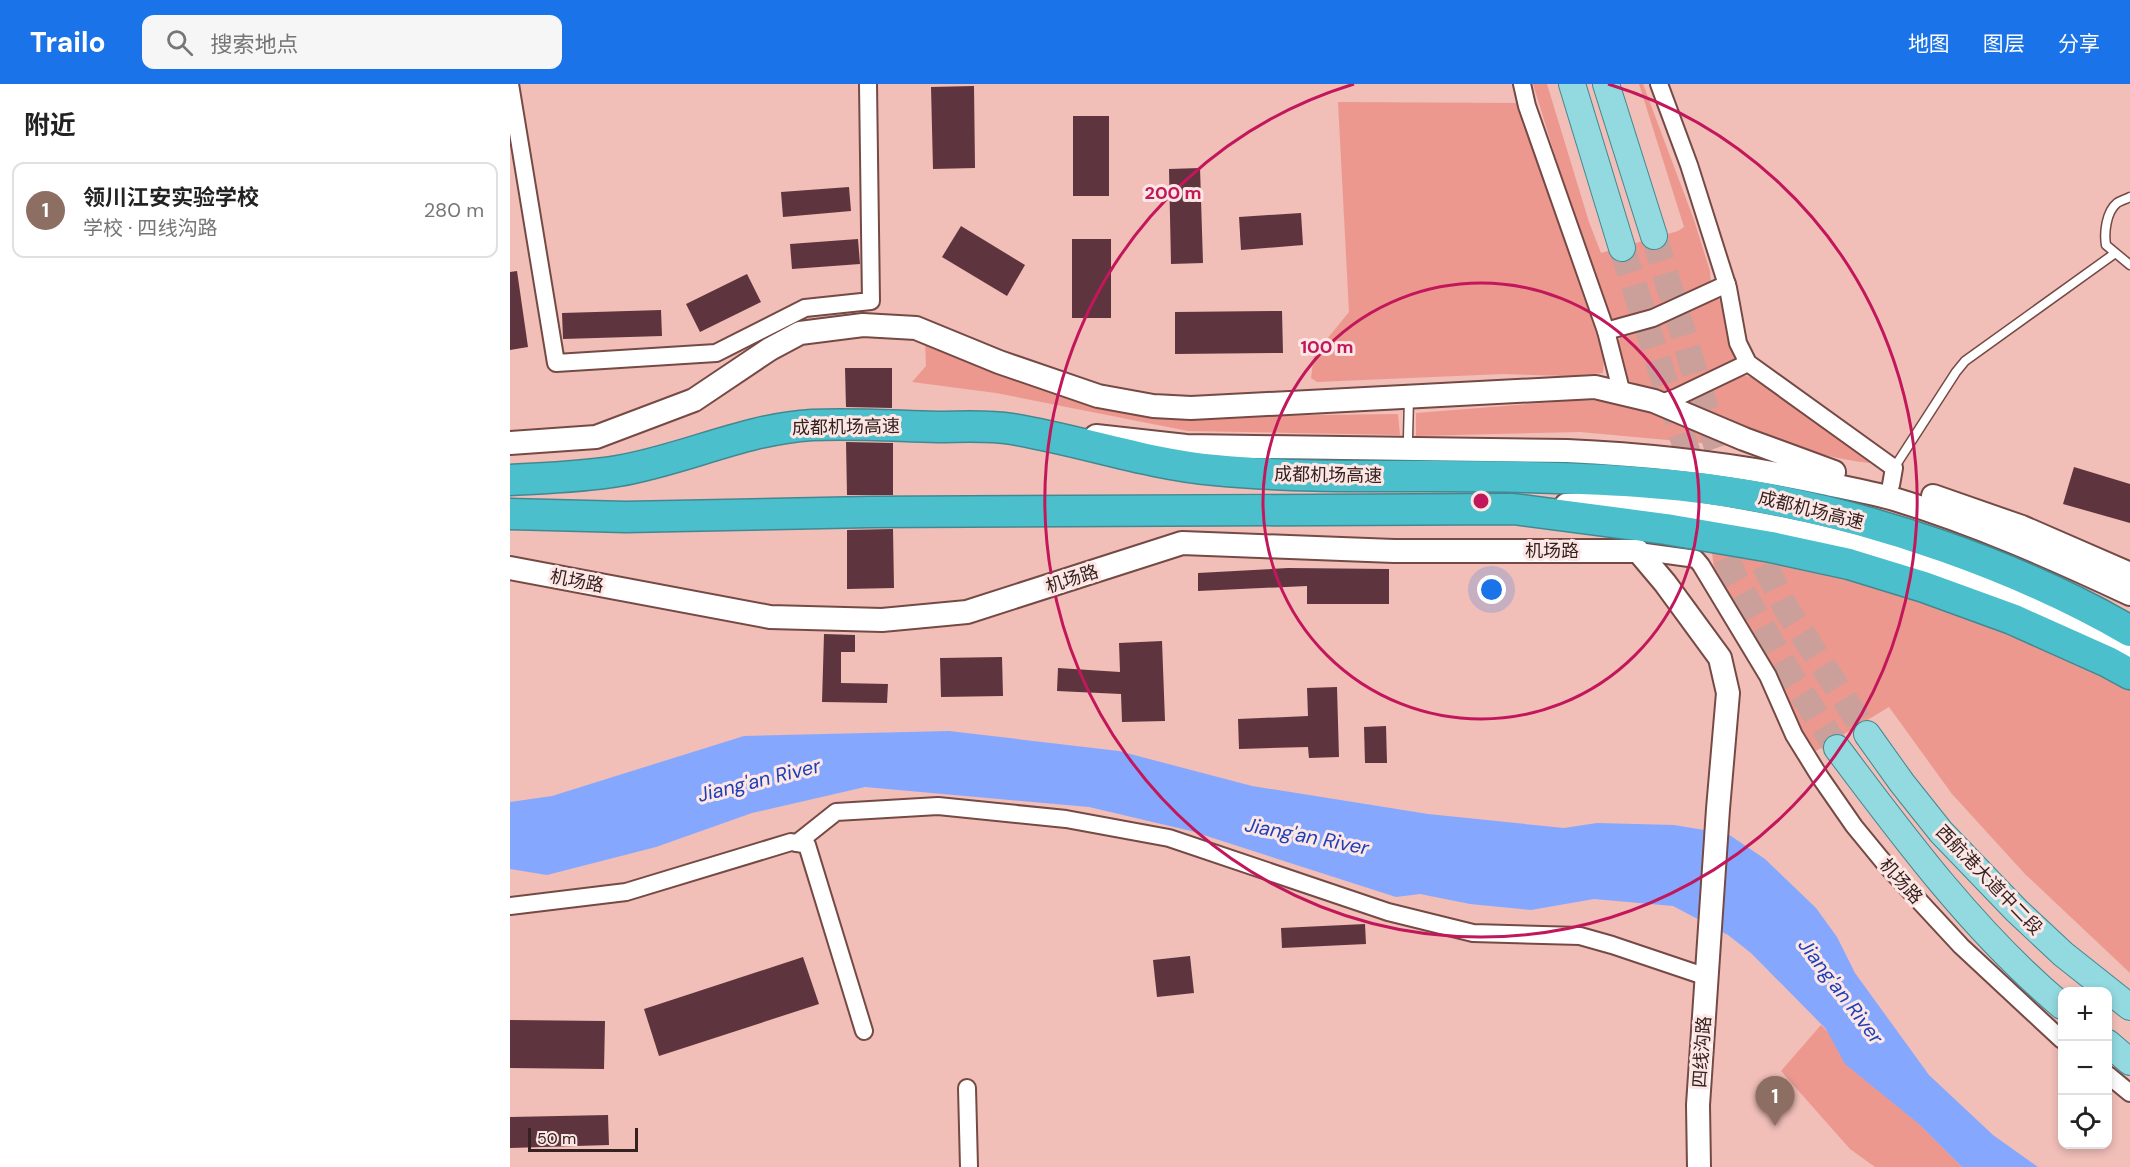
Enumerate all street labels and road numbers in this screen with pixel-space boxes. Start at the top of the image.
street label: 成都机场高速 [792,414,900,440]
street label: 成都机场高速 [1274,462,1382,488]
street label: 成都机场高速 [1756,485,1866,535]
street label: 机场路 [1525,539,1579,563]
street label: 机场路 [1043,559,1101,599]
street label: 机场路 [548,564,606,598]
street label: 西航港大道中二段 [1930,820,2048,940]
street label: 机场路 [1874,853,1928,909]
street label: 四线沟路 [1688,1015,1716,1089]

